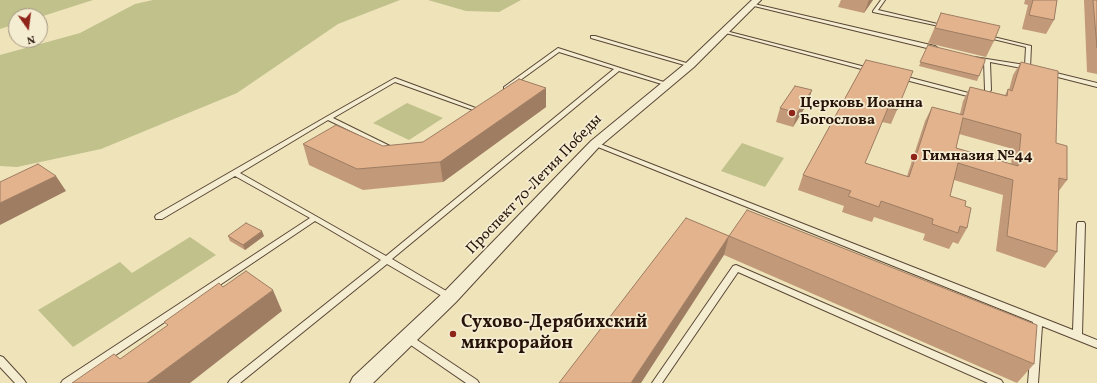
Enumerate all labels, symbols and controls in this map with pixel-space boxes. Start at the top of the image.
north arrow [8,8,48,48]
text: N [25,31,36,47]
place label: Церковь Иоанна Богослова [800,95,923,130]
marker: Церковь Иоанна Богослова [787,108,797,118]
street label: Проспект 70-Летия Победы [463,111,607,259]
place label: Гимназия №44 [922,148,1033,166]
marker: Гимназия №44 [909,152,919,162]
place label: Сухово-Дерябихский микрорайон [461,313,647,356]
marker: Сухово-Дерябихский микрорайон [448,329,458,339]

